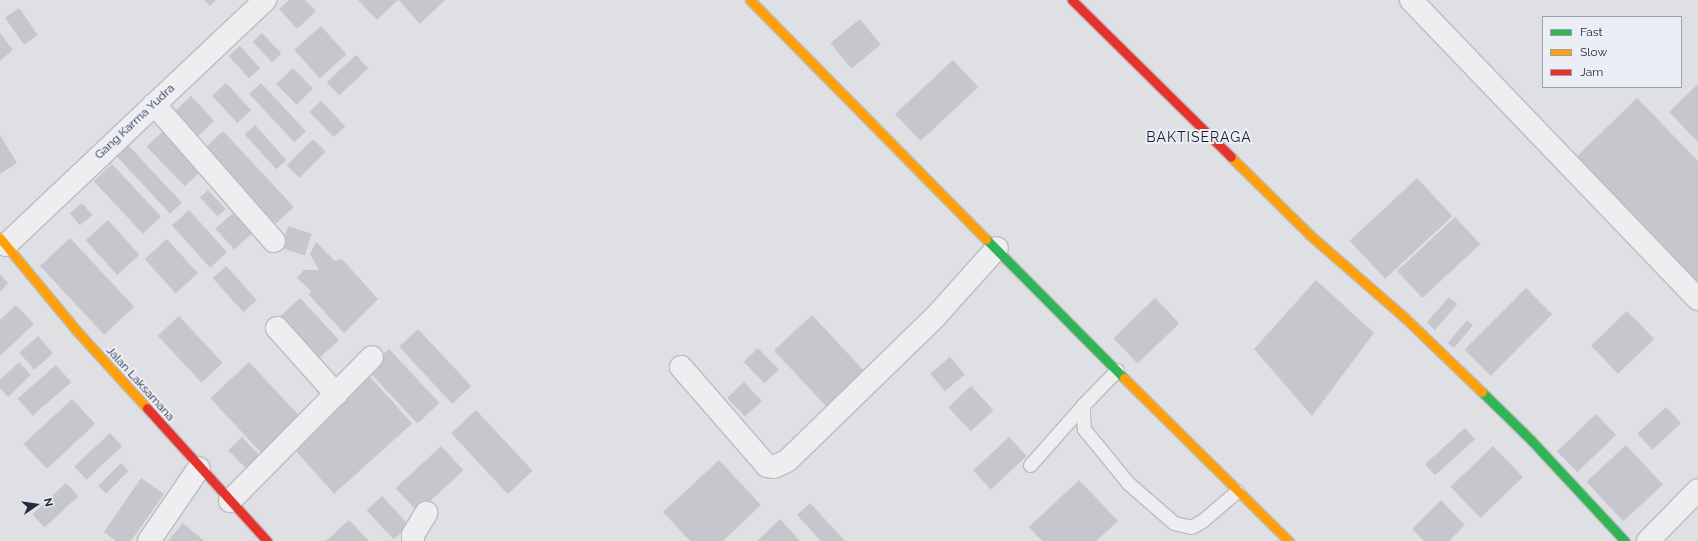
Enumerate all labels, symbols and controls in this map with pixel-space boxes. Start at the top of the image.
legend [1542,16,1682,88]
text: Fast [1580,25,1603,39]
text: Slow [1580,45,1607,59]
text: Jam [1580,65,1603,79]
street label: Gang Karma Yudra [92,81,178,163]
district label: BAKTISERAGA [1146,129,1252,145]
street label: Jalan Laksamana [103,344,177,424]
north arrow [16,485,56,525]
text: N [41,497,55,508]

